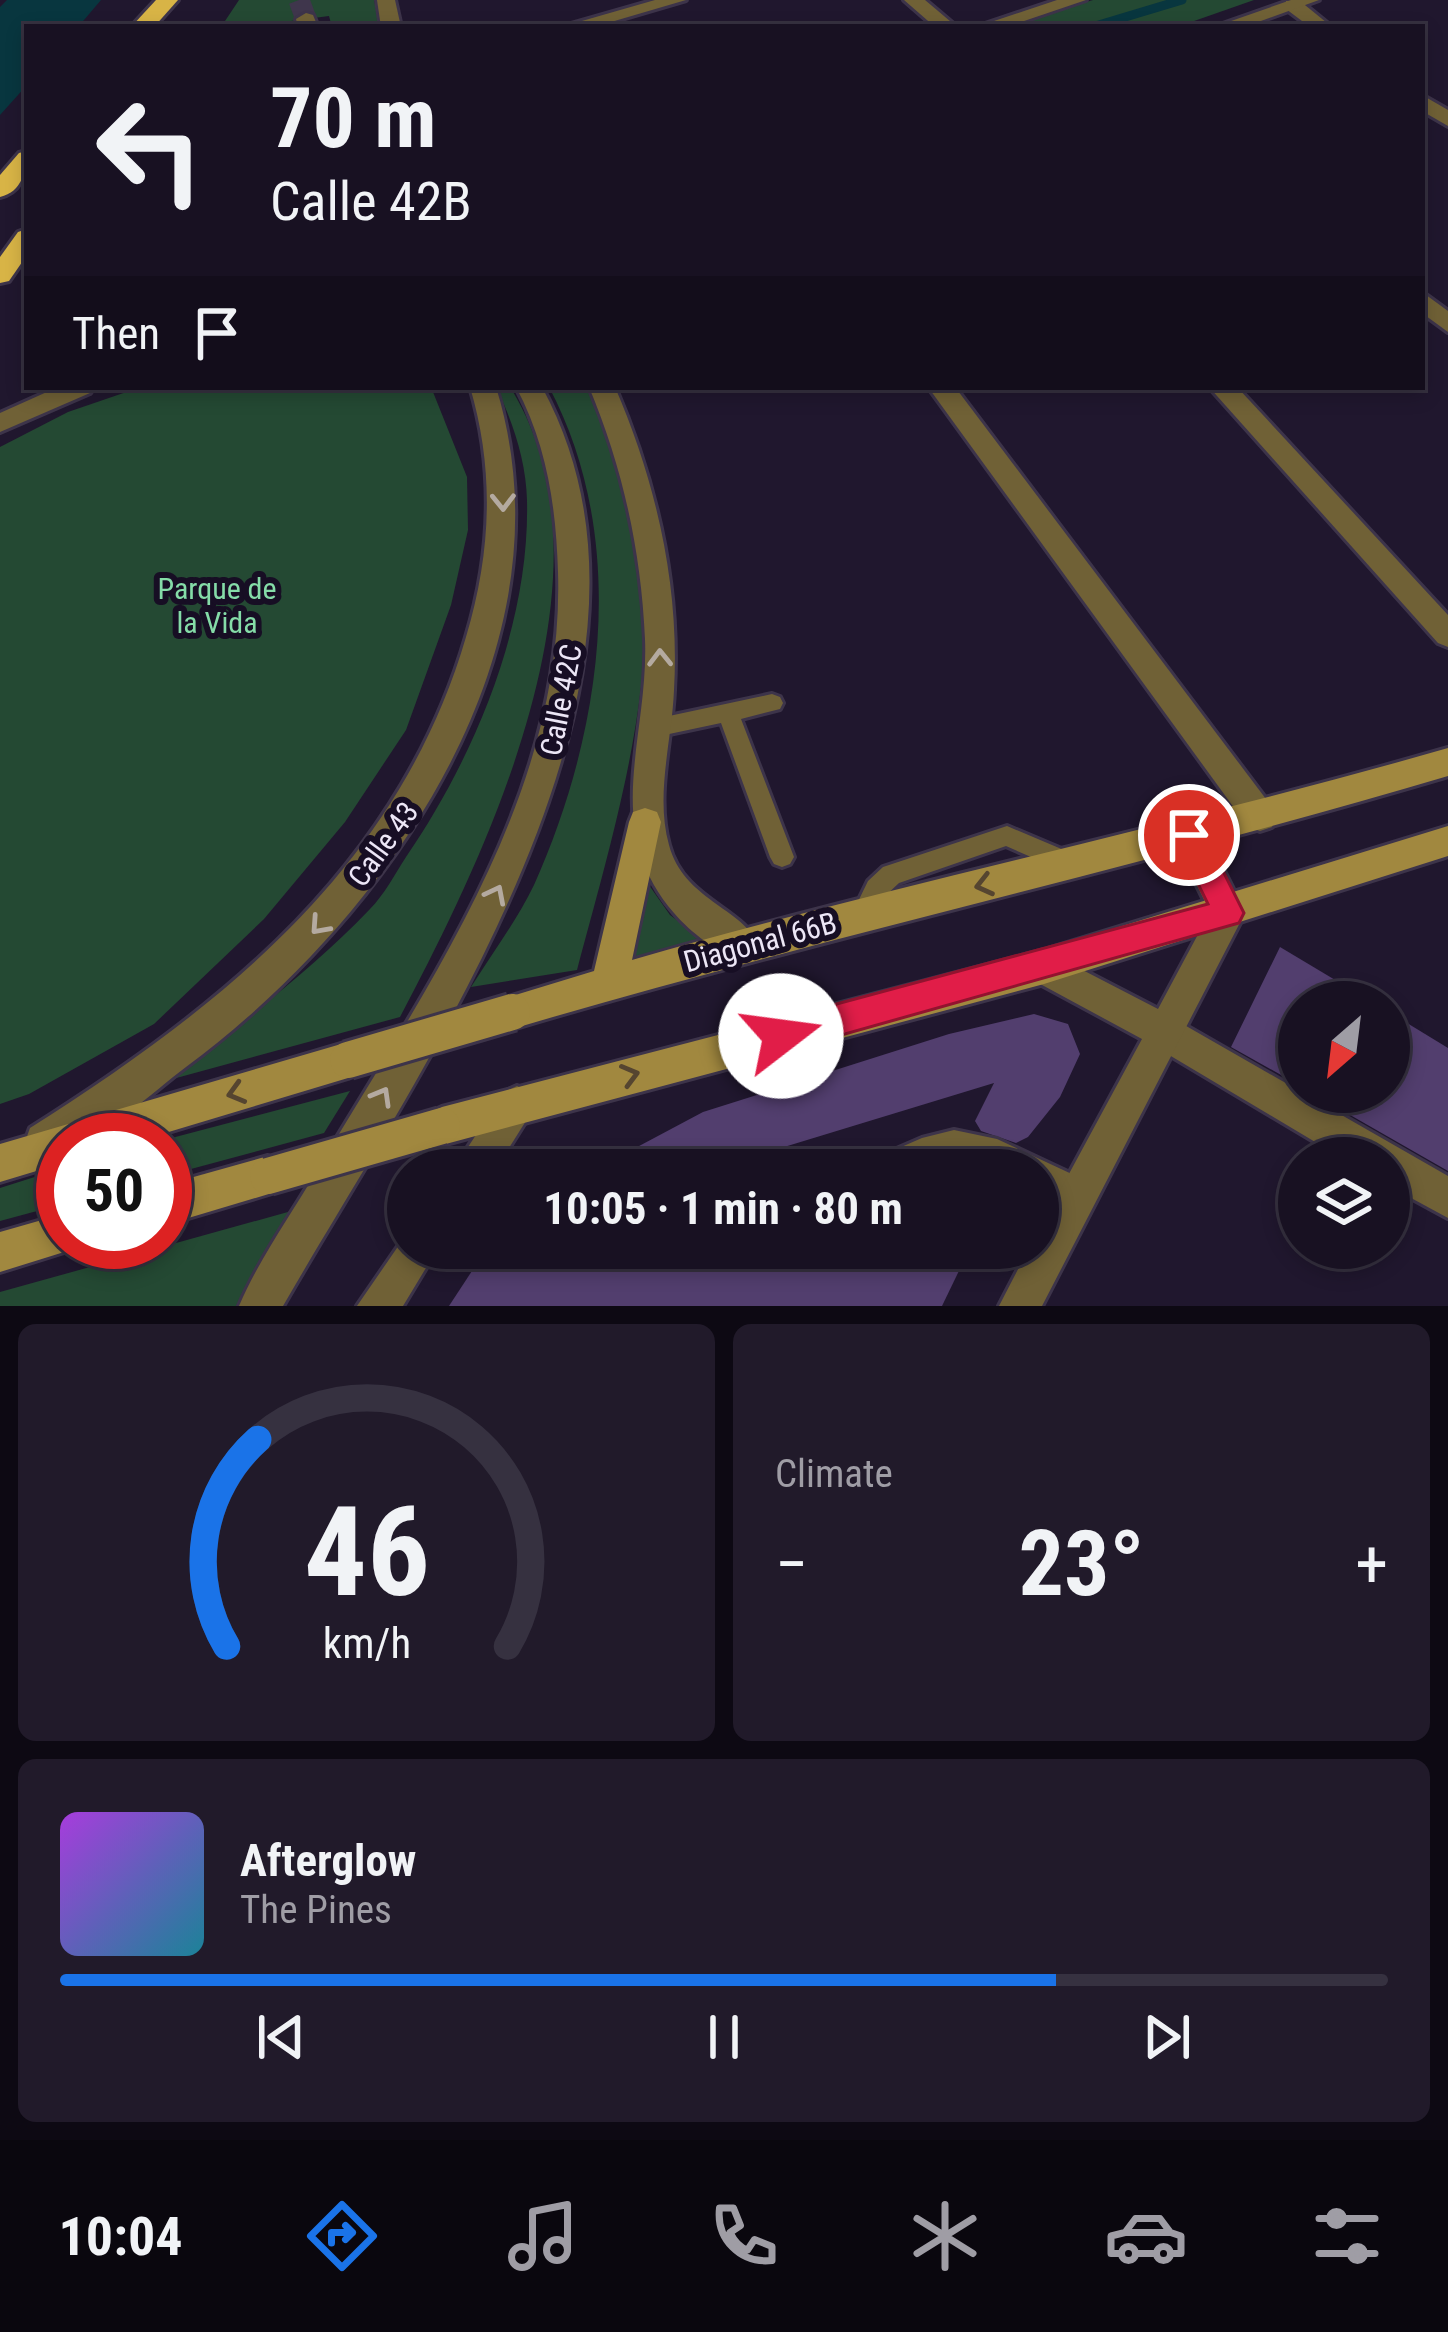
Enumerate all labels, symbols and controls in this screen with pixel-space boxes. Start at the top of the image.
text: 70 m [270,69,437,168]
icon: left [72,72,228,228]
text: Calle 42B [270,170,472,233]
icon: arrive [184,300,250,366]
text: Then [72,307,160,360]
one-way arrow [490,493,516,512]
park label: Parque de la Vida [157,571,277,640]
street label: Calle 42C [533,641,589,759]
one-way arrow [647,648,673,667]
pin [1138,784,1240,886]
street label: Calle 43 [341,795,425,893]
icon: arrive [1156,802,1222,868]
one-way arrow [974,871,994,896]
one-way arrow [482,885,505,906]
street label: Diagonal 66B [680,905,840,979]
one-way arrow [312,912,333,934]
position arrow [718,973,844,1099]
north arrow [1278,981,1410,1113]
map controls [1278,981,1410,1269]
one-way arrow [620,1064,640,1089]
one-way arrow [226,1079,247,1104]
one-way arrow [368,1087,391,1109]
speed limit sign: 50 [36,1113,192,1269]
button: layers [1278,1137,1410,1269]
text: 10:05 · 1 min · 80 m [543,1182,903,1235]
text: Climate [775,1451,893,1497]
text: 46 [303,1479,430,1625]
text: 23° [1019,1512,1145,1617]
text: − [775,1526,808,1603]
text: + [1355,1526,1388,1603]
text: km/h [322,1617,411,1667]
text: Afterglow [240,1834,416,1887]
text: The Pines [240,1887,392,1933]
icon: previous [248,2004,314,2070]
icon: pause [691,2004,757,2070]
icon: next [1134,2004,1200,2070]
icon: directions [300,2194,384,2278]
icon: music [501,2194,585,2278]
icon: phone [702,2194,786,2278]
icon: climate [903,2194,987,2278]
icon: car [1104,2194,1188,2278]
icon: filters [1305,2194,1389,2278]
text: 10:04 [59,2205,183,2268]

